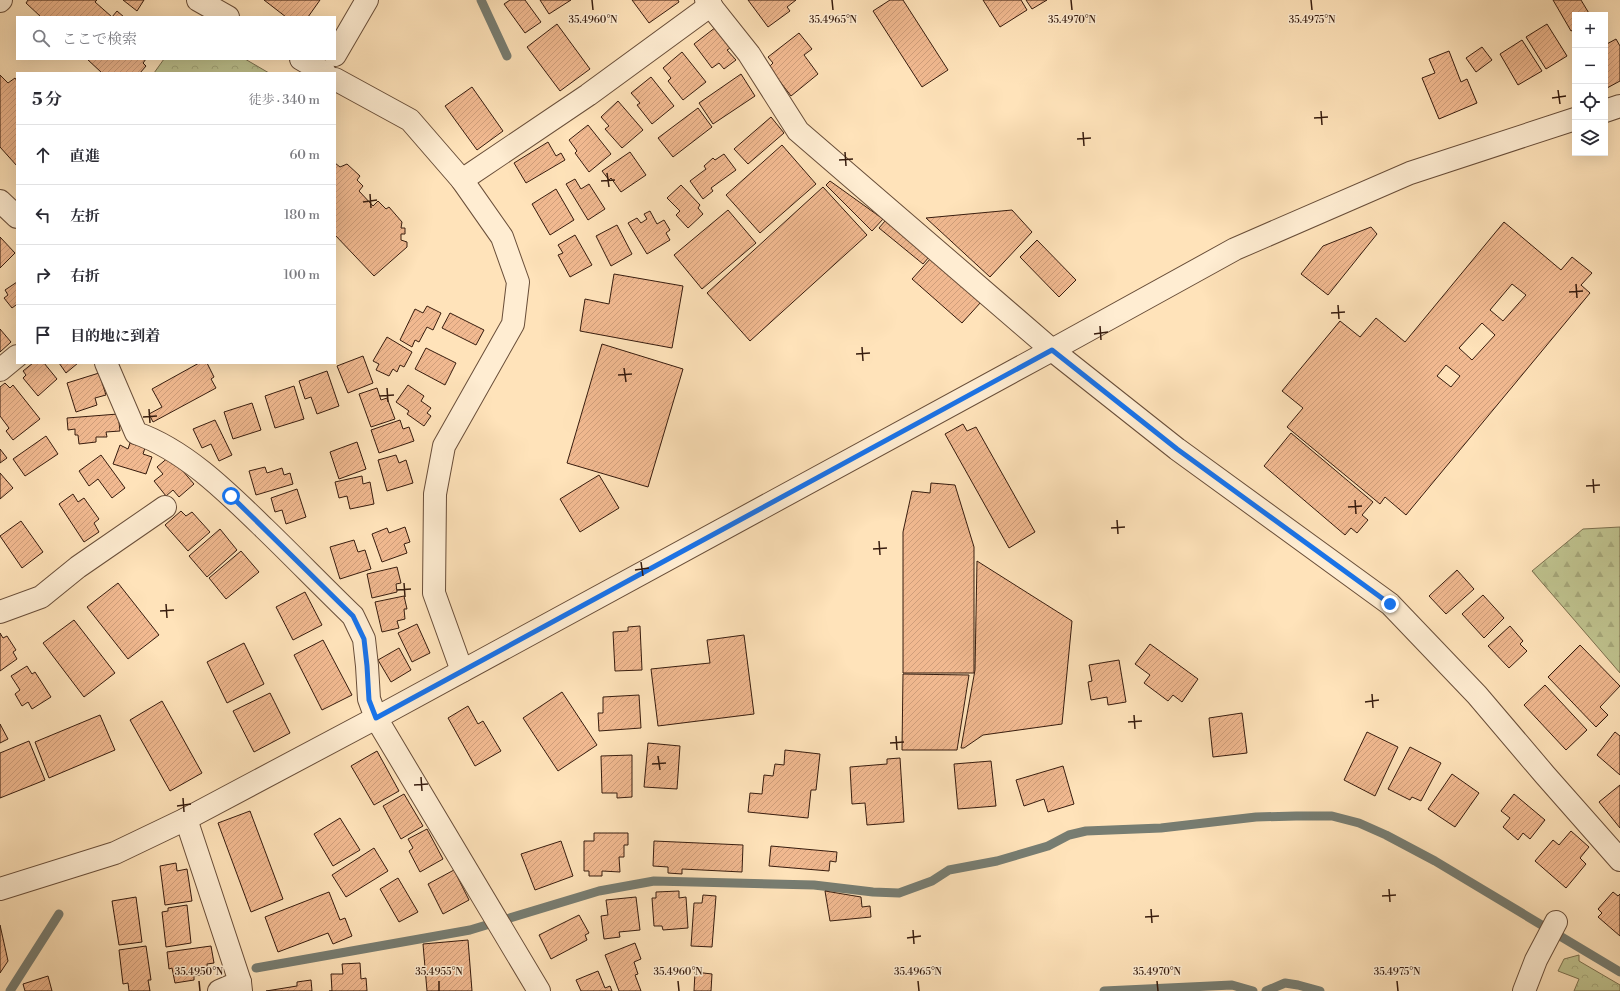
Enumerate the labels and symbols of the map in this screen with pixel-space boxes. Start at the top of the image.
text: 35.4960°N [568,14,618,26]
text: 35.4965°N [809,14,858,26]
text: 35.4970°N [1048,14,1096,26]
text: 35.4975°N [1289,14,1336,26]
route start [222,487,240,505]
route end [1381,595,1399,613]
text: 35.4950°N [175,966,224,978]
text: 35.4955°N [415,966,463,978]
text: 35.4960°N [653,966,703,978]
text: 35.4965°N [894,966,943,978]
text: 35.4970°N [1133,966,1181,978]
text: 35.4975°N [1374,966,1421,978]

